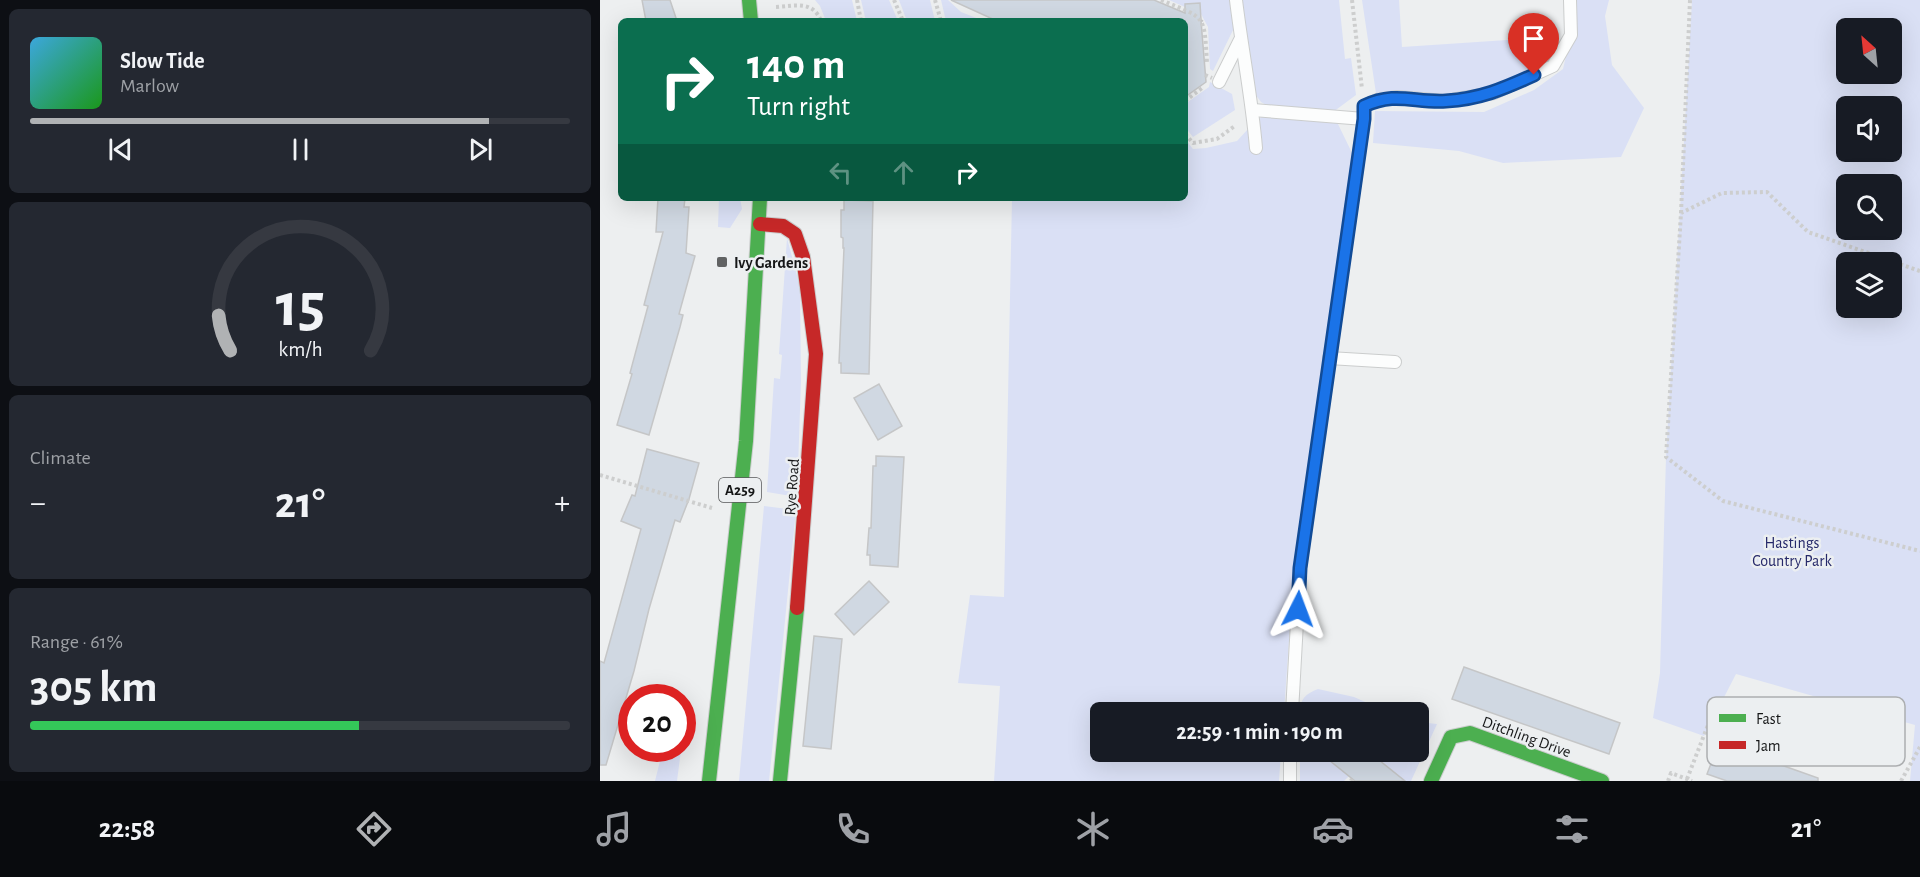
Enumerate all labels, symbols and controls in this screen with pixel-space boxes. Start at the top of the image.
pin [1508,13,1559,75]
north arrow [1836,18,1902,84]
map controls [1836,18,1902,318]
icon: arrive [1517,22,1550,55]
icon: right [648,42,726,120]
text: 140 m [747,44,845,86]
text: Slow Tide [120,50,205,72]
text: Marlow [120,76,179,96]
text: Turn right [747,93,850,120]
button: sound [1836,96,1902,162]
icon: previous [104,133,137,166]
icon: pause [284,133,317,166]
icon: next [464,133,497,166]
icon: left [824,156,857,189]
icon: ahead [887,156,920,189]
icon: right [950,156,983,189]
button: search [1836,174,1902,240]
button: layers [1836,252,1902,318]
marker: Ivy Gardens [715,255,729,269]
place label: Ivy Gardens [734,255,808,272]
text: 15 [275,275,325,337]
text: km/h [278,339,322,360]
text: Climate [30,448,91,468]
street label: Rye Road [782,458,803,516]
road number: A259 [719,478,761,502]
text: 21° [275,481,325,526]
text: − [30,487,46,520]
text: + [554,487,570,520]
park label: Hastings Country Park [1752,535,1833,570]
position arrow [1266,577,1330,641]
text: Range · 61% [30,632,123,652]
text: 305 km [30,665,158,710]
speed limit sign: 20 [618,684,696,762]
legend [1707,697,1905,766]
text: Fast [1756,711,1781,727]
street label: Ditchling Drive [1480,713,1573,760]
text: 22:59 · 1 min · 190 m [1176,721,1343,743]
text: Jam [1756,738,1781,754]
icon: directions [353,808,395,850]
icon: music [593,808,635,850]
icon: phone [832,808,874,850]
icon: climate [1072,808,1114,850]
icon: car [1312,808,1354,850]
icon: filters [1551,808,1593,850]
text: 22:58 [99,815,155,842]
text: 21° [1791,815,1821,842]

